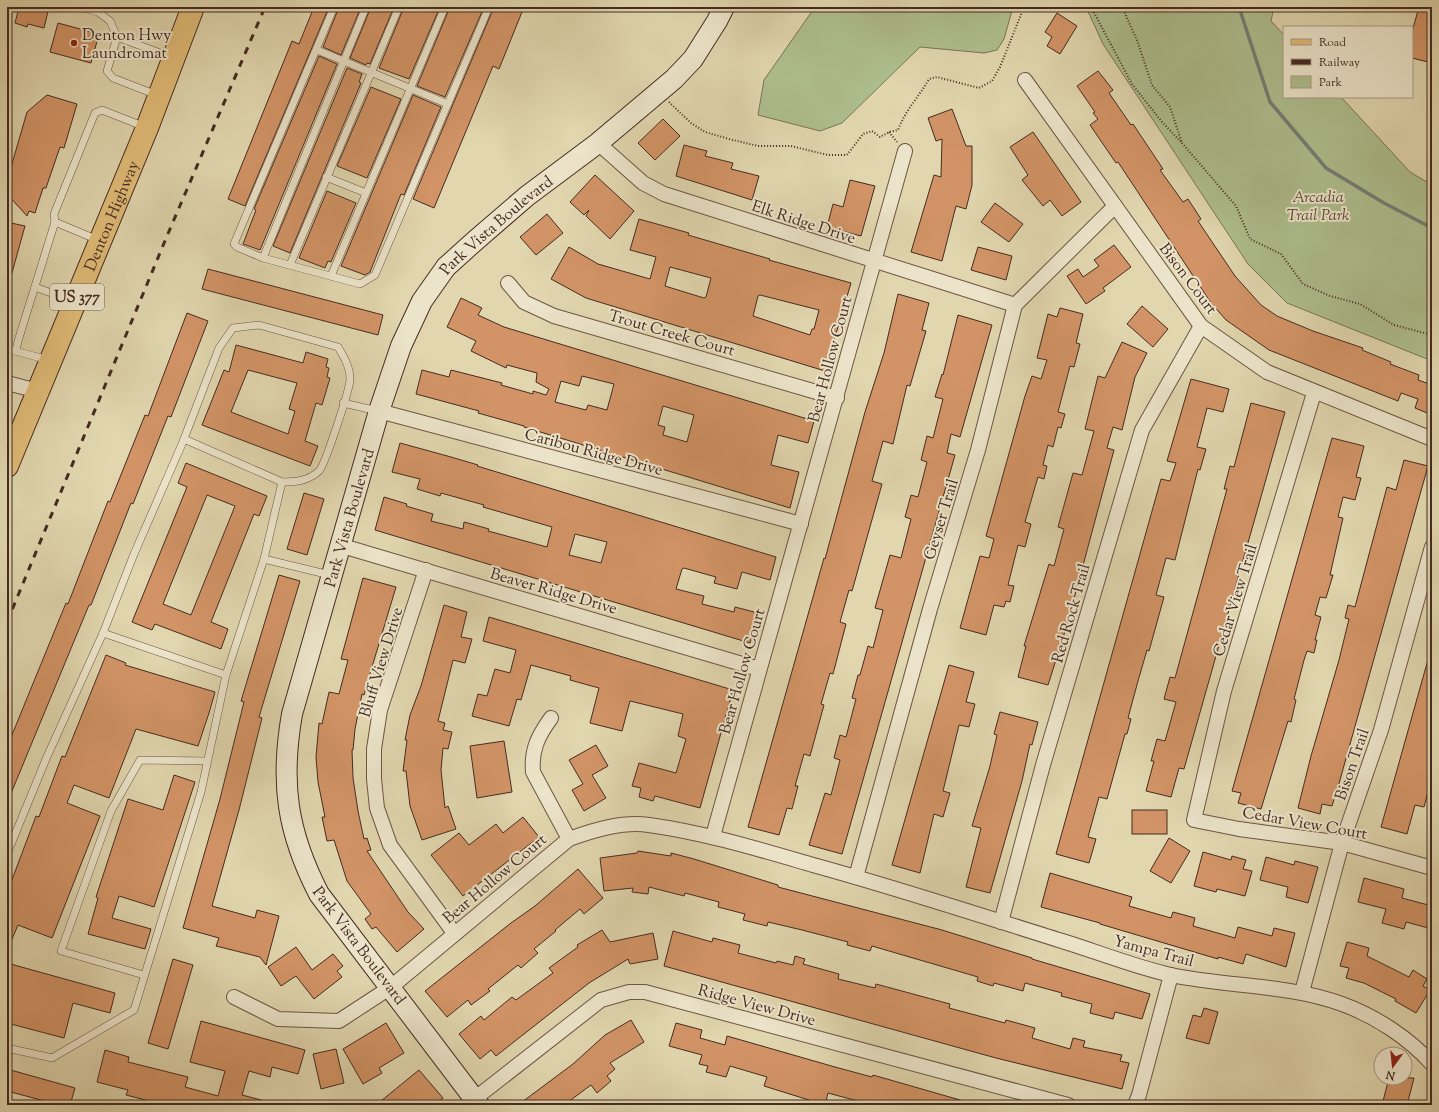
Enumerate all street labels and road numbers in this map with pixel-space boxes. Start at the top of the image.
street label: Denton Highway [80,158,146,275]
street label: Park Vista Boulevard [435,171,559,280]
street label: Elk Ridge Drive [748,196,858,251]
street label: Bison Court [1152,239,1222,321]
road number: US 377 [50,284,104,310]
street label: Bear Hollow Court [804,294,859,425]
street label: Trout Creek Court [606,305,738,364]
street label: Caribou Ridge Drive [522,424,665,483]
street label: Park Vista Boulevard [320,446,382,590]
street label: Geyser Trail [919,476,966,563]
street label: Cedar View Trail [1208,541,1265,660]
street label: Red Rock Trail [1047,561,1098,666]
street label: Beaver Ridge Drive [487,563,620,622]
street label: Bluff View Drive [355,605,410,721]
street label: Bear Hollow Court [714,606,772,737]
street label: Bison Trail [1330,725,1377,804]
street label: Cedar View Court [1240,802,1369,847]
street label: Bear Hollow Court [439,829,553,930]
street label: Park Vista Boulevard [306,882,410,1011]
street label: Yampa Trail [1110,931,1197,974]
street label: Ridge View Drive [695,980,818,1033]

